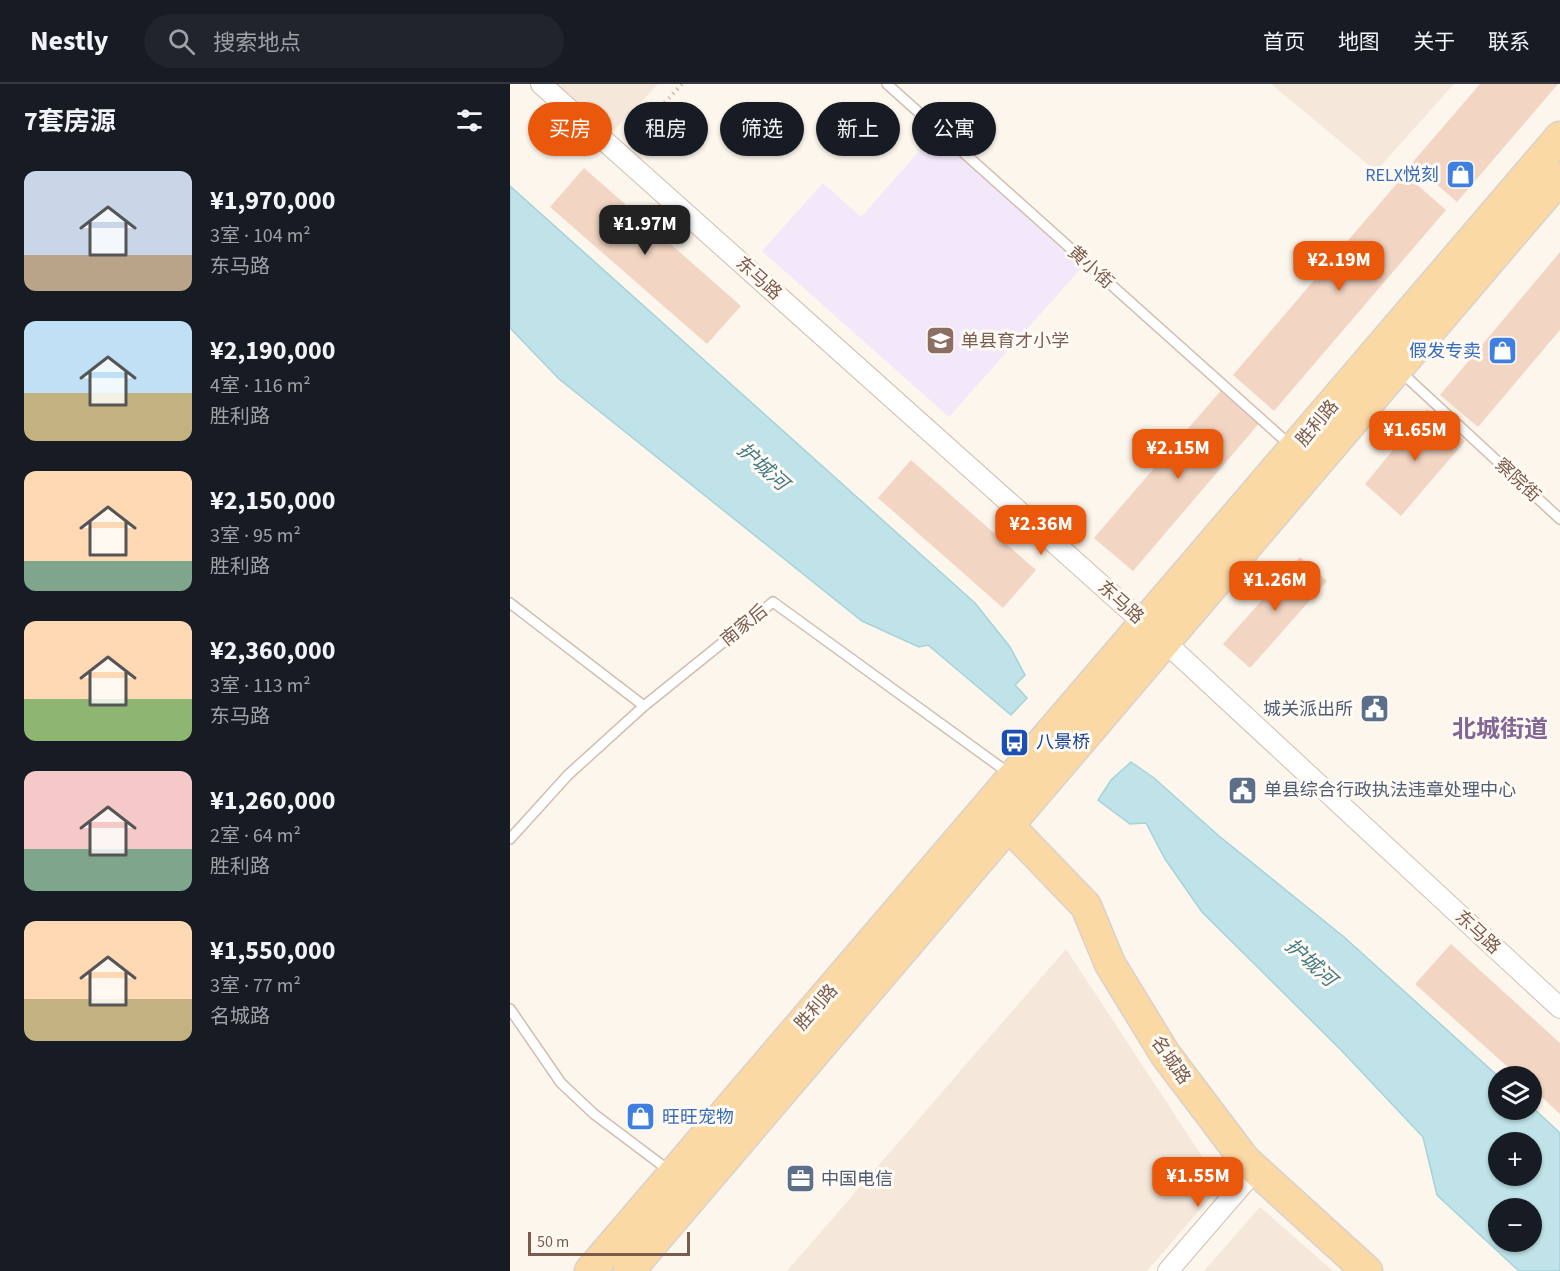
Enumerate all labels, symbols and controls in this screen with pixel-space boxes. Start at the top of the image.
search box [144,14,564,68]
text: Nestly [30,21,108,61]
icon: search [165,25,198,58]
text: 搜索地点 [213,27,301,59]
text: 首页 [1263,27,1305,57]
text: 地图 [1338,27,1380,57]
text: 关于 [1413,27,1455,57]
text: 联系 [1488,27,1530,57]
chip: 买房 [528,102,612,156]
chip: 租房 [624,102,708,156]
chip: 筛选 [720,102,804,156]
chip: 新上 [816,102,900,156]
chip: 公寓 [912,102,996,156]
text: 7套房源 [24,103,116,140]
icon: filters [453,104,486,137]
shop icon: RELX悦刻 [1444,159,1476,191]
place label: RELX悦刻 [1365,163,1439,188]
text: ¥1,970,000 [210,182,335,219]
icon: home [72,195,144,267]
pin: ¥1.97M [596,205,694,256]
text: ¥1.97M [613,210,677,238]
text: 3室 · 104 m² [210,222,311,250]
street label: 黄小街 [1062,240,1119,295]
pin: ¥2.19M [1290,241,1388,292]
text: ¥2.19M [1307,246,1371,274]
street label: 东马路 [730,251,787,306]
text: 东马路 [210,253,270,281]
school or university icon: 单县育才小学 [924,325,956,357]
place label: 单县育才小学 [961,329,1069,354]
text: ¥2,190,000 [210,332,335,369]
shop icon: 假发专卖 [1486,335,1518,367]
place label: 假发专卖 [1409,339,1481,364]
icon: home [72,345,144,417]
text: 4室 · 116 m² [210,372,311,400]
street label: 胜利路 [1290,395,1344,452]
text: 胜利路 [210,403,270,431]
pin: ¥1.65M [1366,411,1464,462]
text: ¥1.65M [1383,416,1447,444]
pin: ¥2.15M [1129,429,1227,480]
text: ¥2.15M [1146,434,1210,462]
water label: 护城河 [731,436,797,500]
street label: 察院街 [1489,453,1546,508]
text: ¥2,150,000 [210,482,335,519]
icon: home [72,495,144,567]
pin: ¥2.36M [992,505,1090,556]
text: ¥2.36M [1009,510,1073,538]
text: 3室 · 95 m² [210,522,301,550]
text: 胜利路 [210,553,270,581]
pin: ¥1.26M [1226,561,1324,612]
text: ¥1.26M [1243,566,1307,594]
street label: 东马路 [1092,575,1149,630]
street label: 南家后 [715,599,773,652]
text: ¥2,360,000 [210,632,335,669]
icon: home [72,645,144,717]
text: 3室 · 113 m² [210,672,311,700]
public building icon: 城关派出所 [1358,693,1390,725]
place label: 城关派出所 [1263,697,1353,722]
text: 东马路 [210,703,270,731]
district label: 北城街道 [1452,712,1548,747]
bus stop icon: 八景桥 [999,726,1031,758]
place label: 八景桥 [1036,730,1090,755]
public building icon: 单县综合行政执法违章处理中心 [1227,774,1259,806]
place label: 单县综合行政执法违章处理中心 [1264,778,1516,803]
text: ¥1,260,000 [210,782,335,819]
icon: home [72,795,144,867]
text: 2室 · 64 m² [210,822,301,850]
text: 胜利路 [210,853,270,881]
street label: 东马路 [1449,905,1506,960]
text: ¥1,550,000 [210,932,335,969]
water label: 护城河 [1279,932,1345,996]
icon: home [72,945,144,1017]
text: 3室 · 77 m² [210,972,301,1000]
street label: 胜利路 [789,979,844,1036]
text: 名城路 [210,1003,270,1031]
street label: 名城路 [1145,1031,1196,1090]
map controls [1488,1066,1542,1252]
button: layers [1488,1066,1542,1120]
shop icon: 旺旺宠物 [625,1101,657,1133]
place label: 旺旺宠物 [662,1105,734,1130]
button: + [1488,1132,1542,1186]
pin: ¥1.55M [1149,1157,1247,1208]
text: ¥1.55M [1166,1162,1230,1190]
office icon: 中国电信 [784,1163,816,1195]
place label: 中国电信 [821,1167,893,1192]
button: − [1488,1198,1542,1252]
scale bar [528,1229,690,1256]
text: 50 m [537,1231,569,1253]

